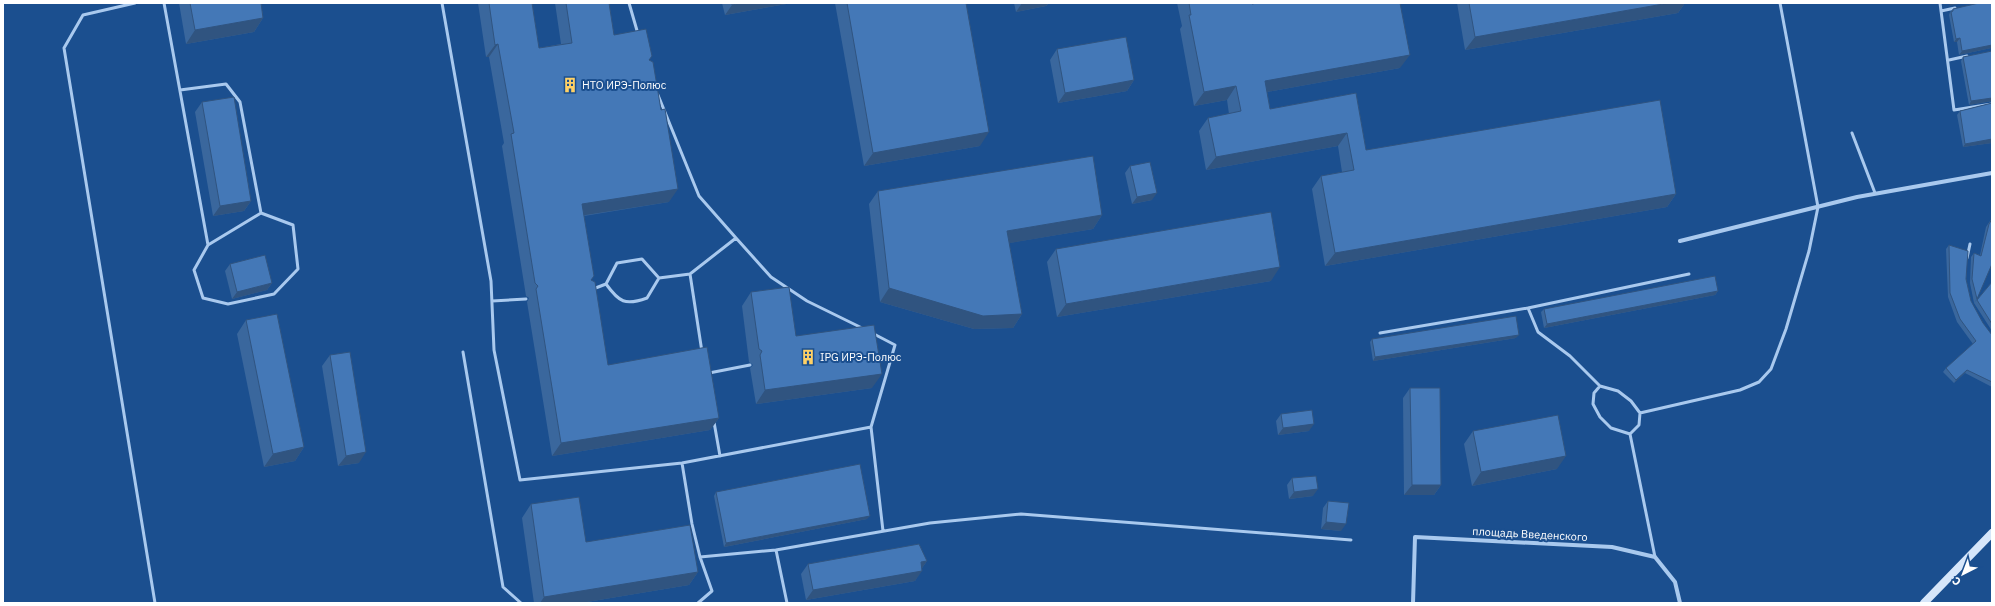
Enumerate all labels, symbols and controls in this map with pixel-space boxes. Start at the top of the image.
building icon: НТО ИРЭ-Полюс [561,76,579,94]
place label: НТО ИРЭ-Полюс [582,78,667,92]
building icon: IPG ИРЭ-Полюс [799,348,817,366]
place label: IPG ИРЭ-Полюс [820,350,902,364]
street label: площадь Введенского [1472,524,1588,544]
north arrow [1943,554,1983,594]
text: С [1949,574,1964,589]

